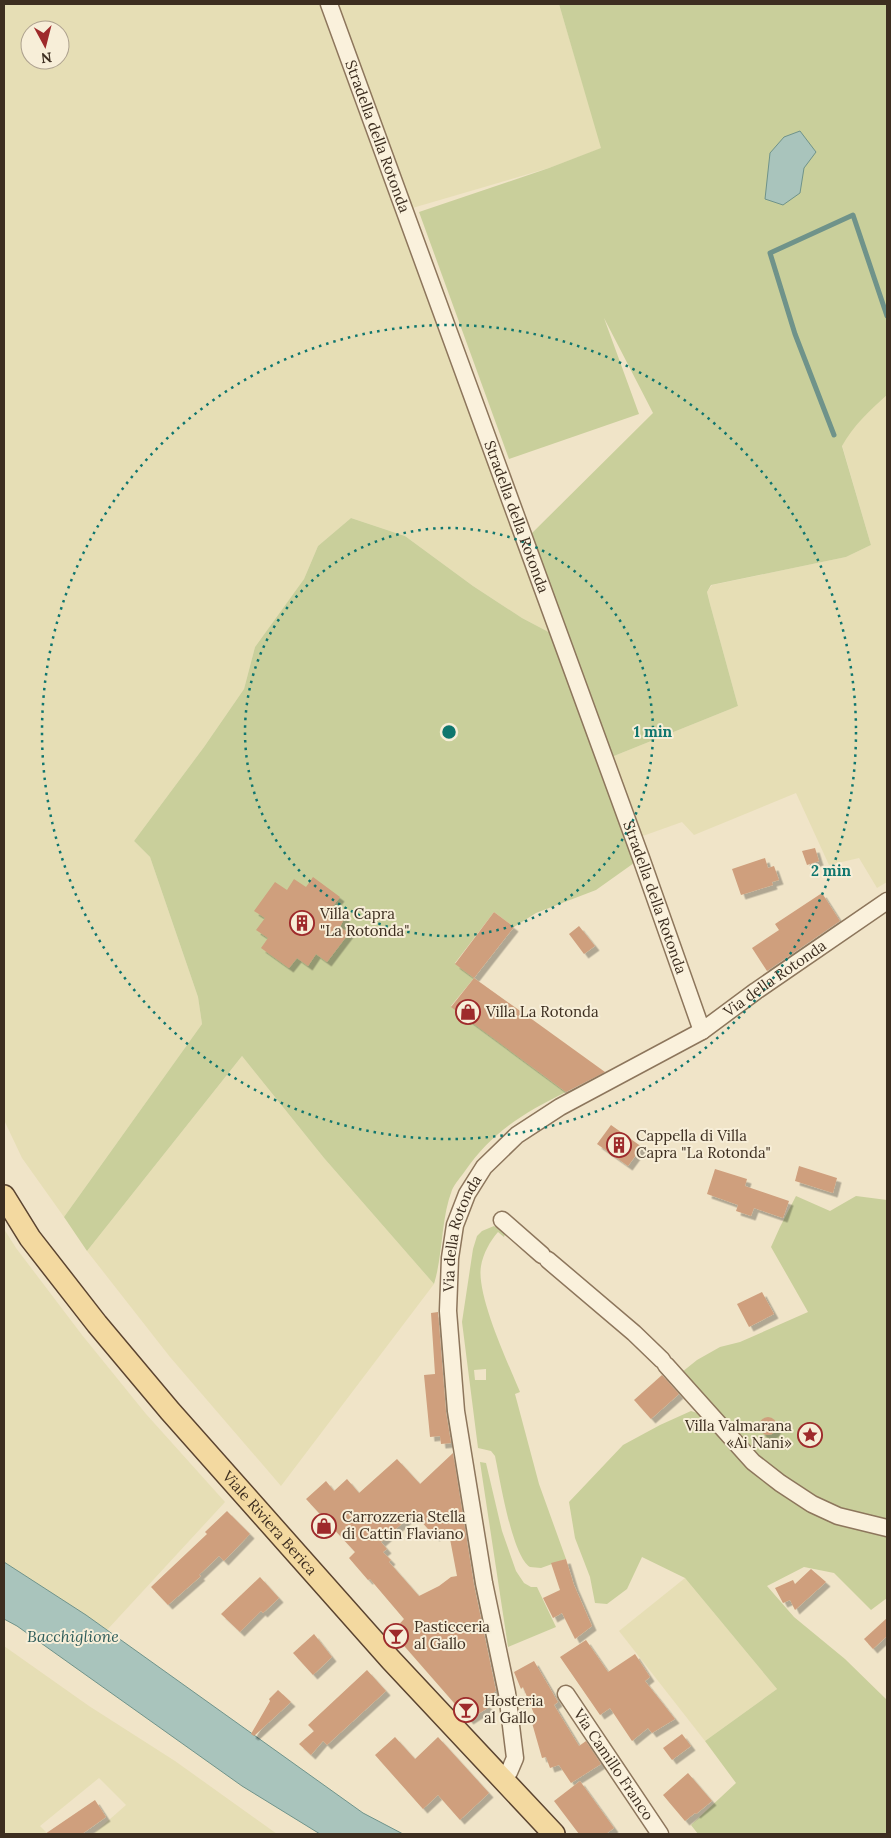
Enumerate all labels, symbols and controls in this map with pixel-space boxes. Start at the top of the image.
north arrow [20,20,70,70]
text: N [40,48,53,68]
street label: Stradella della Rotonda [341,57,414,215]
street label: Stradella della Rotonda [480,438,553,596]
text: 1 min [634,722,673,741]
centre of rings [440,723,458,741]
street label: Stradella della Rotonda [619,818,691,977]
text: 2 min [811,861,852,880]
place label: Villa Capra "La Rotonda" [319,904,409,940]
building icon: Villa Capra "La Rotonda" [289,910,315,936]
street label: Via della Rotonda [719,935,830,1021]
shop icon: Villa La Rotonda [455,999,481,1025]
place label: Villa La Rotonda [485,1002,599,1021]
place label: Cappella di Villa Capra "La Rotonda" [636,1126,771,1162]
building icon: Cappella di Villa Capra "La Rotonda" [606,1132,632,1158]
street label: Via della Rotonda [439,1171,486,1293]
place label: Villa Valmarana «Ai Nani» [684,1416,792,1452]
place icon: Villa Valmarana «Ai Nani» [797,1422,823,1448]
street label: Viale Riviera Berica [218,1466,321,1579]
place label: Carrozzeria Stella di Cattin Flaviano [342,1507,466,1543]
shop icon: Carrozzeria Stella di Cattin Flaviano [311,1513,337,1539]
place label: Pasticceria al Gallo [414,1617,490,1653]
bar icon: Pasticceria al Gallo [383,1623,409,1649]
water label: Bacchiglione [27,1626,119,1646]
place label: Hosteria al Gallo [484,1691,544,1727]
bar icon: Hosteria al Gallo [453,1697,479,1723]
street label: Via Camillo Franco [569,1704,658,1824]

